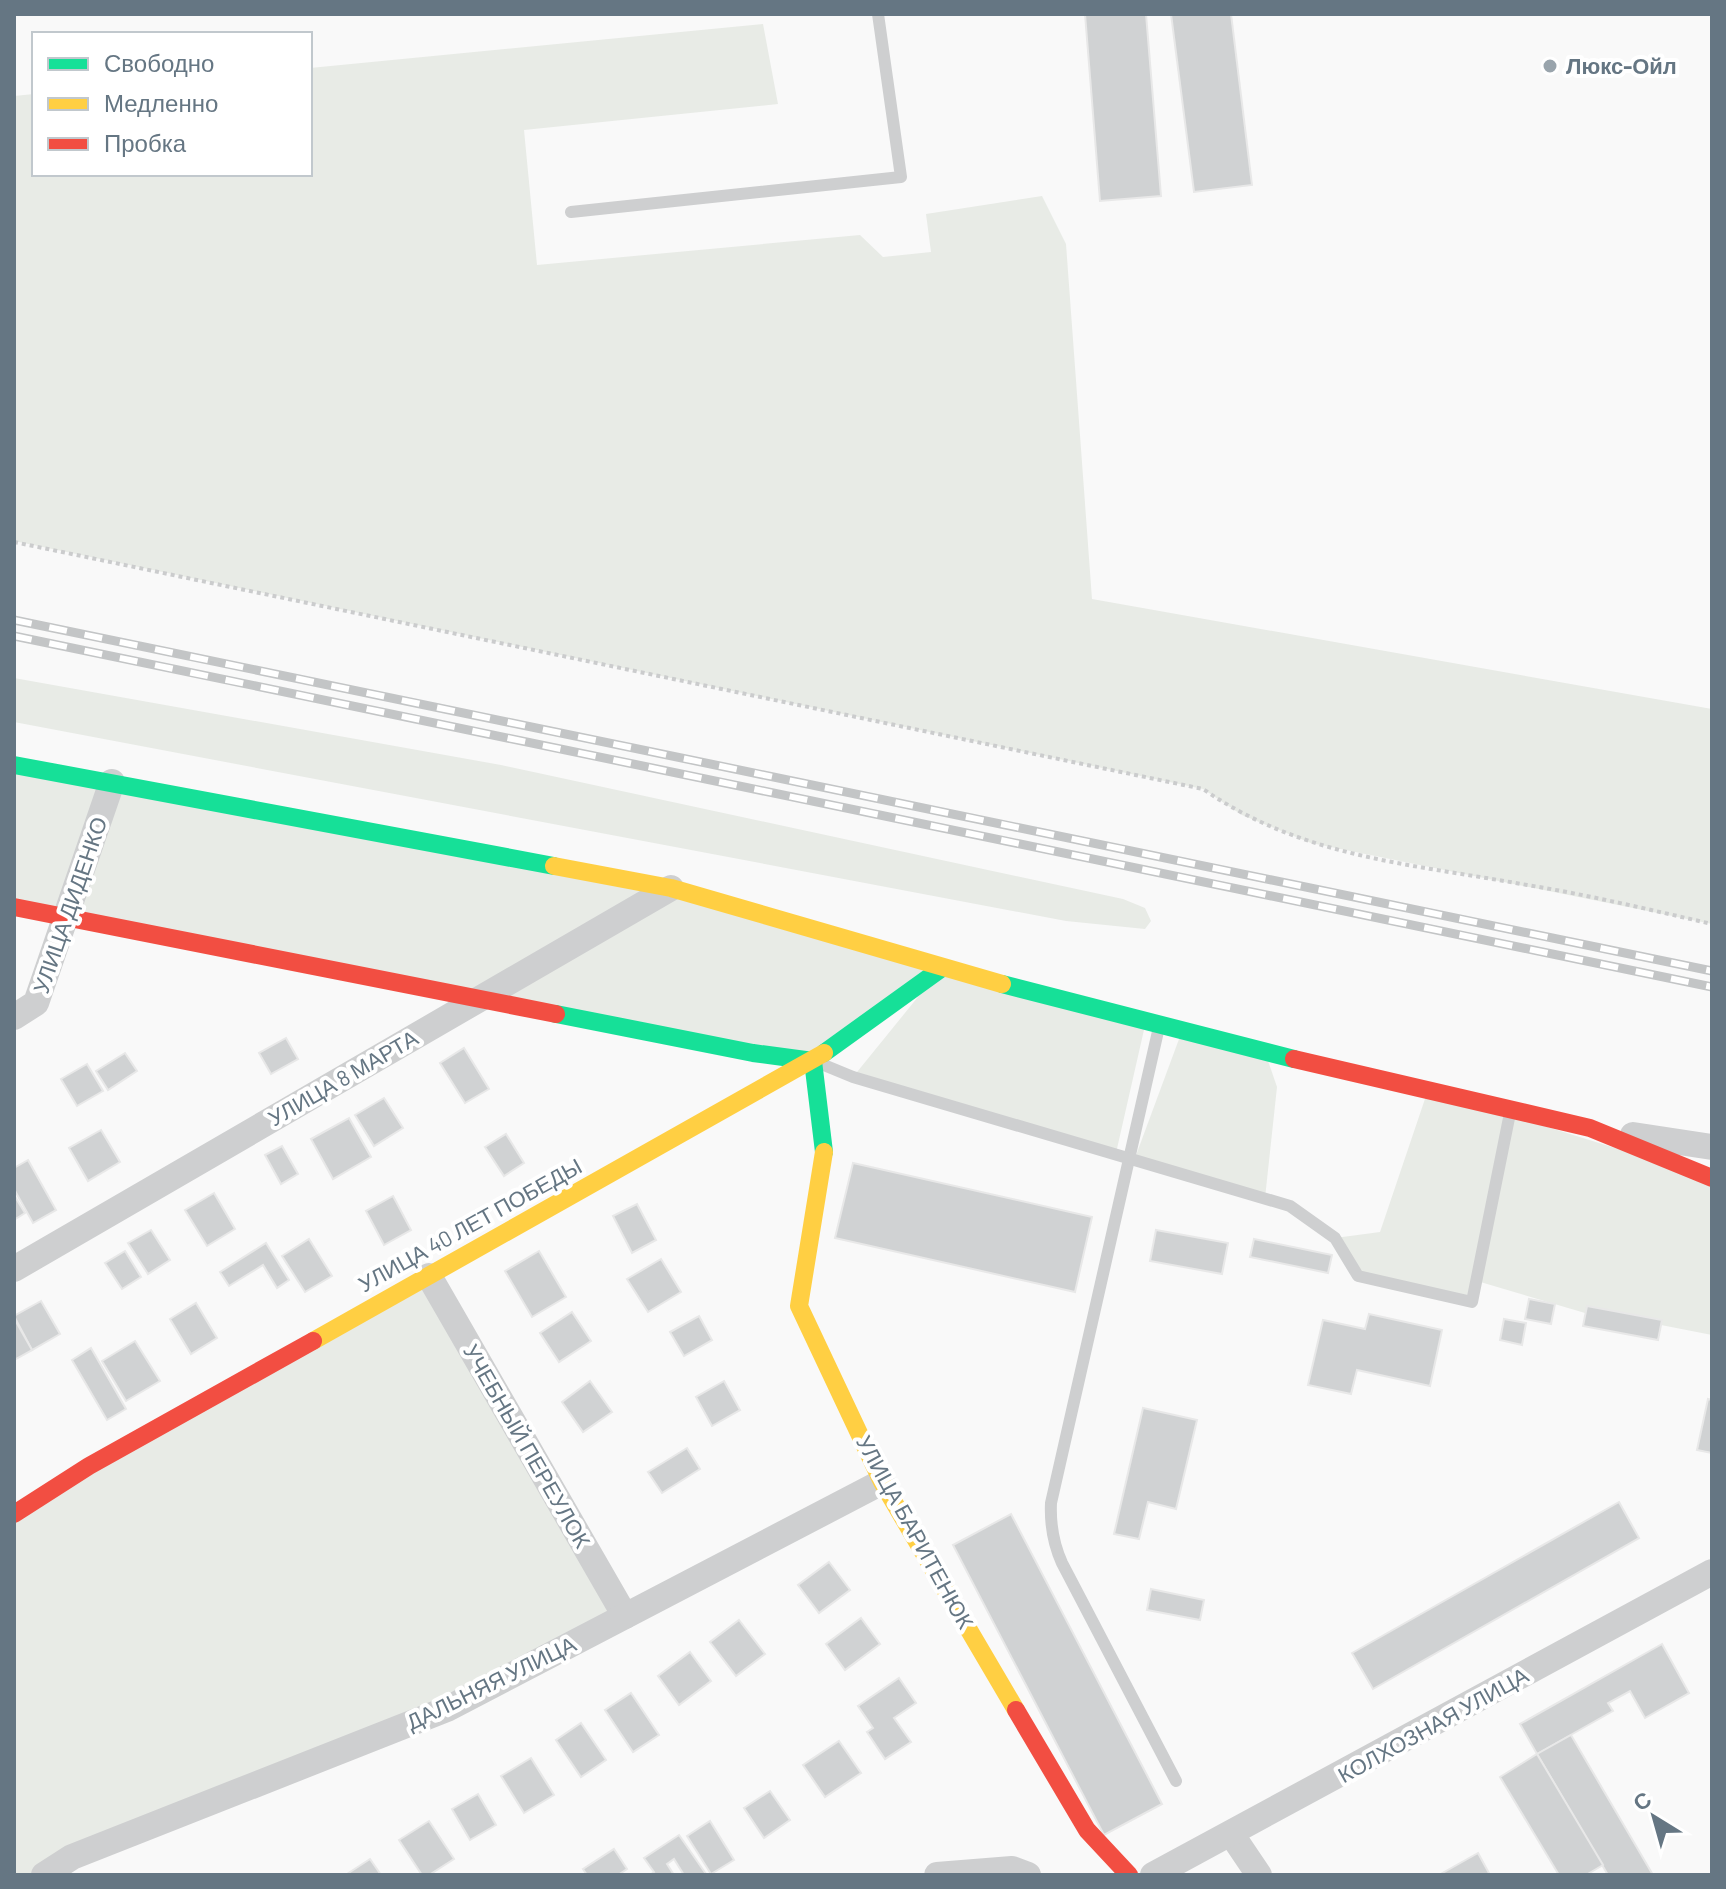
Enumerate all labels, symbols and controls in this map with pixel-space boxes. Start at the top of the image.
legend [32,32,312,176]
text: Свободно [104,48,214,77]
place label: Люкс-Ойл [1566,52,1677,78]
marker: Люкс-Ойл [1541,57,1559,75]
text: Медленно [104,88,218,117]
text: Пробка [104,128,187,157]
street label: УЛИЦА ДИДЕНКО [27,813,112,997]
street label: УЛИЦА 8 МАРТА [263,1024,423,1131]
street label: УЛИЦА 40 ЛЕТ ПОБЕДЫ [353,1152,586,1297]
street label: УЧЕБНЫЙ ПЕРЕУЛОК [459,1339,597,1552]
street label: УЛИЦА БАРИТЕНЮК [851,1430,980,1633]
street label: ДАЛЬНЯЯ УЛИЦА [402,1630,580,1735]
street label: КОЛХОЗНАЯ УЛИЦА [1333,1661,1533,1788]
north arrow [1614,1777,1694,1857]
text: С [1627,1785,1656,1815]

